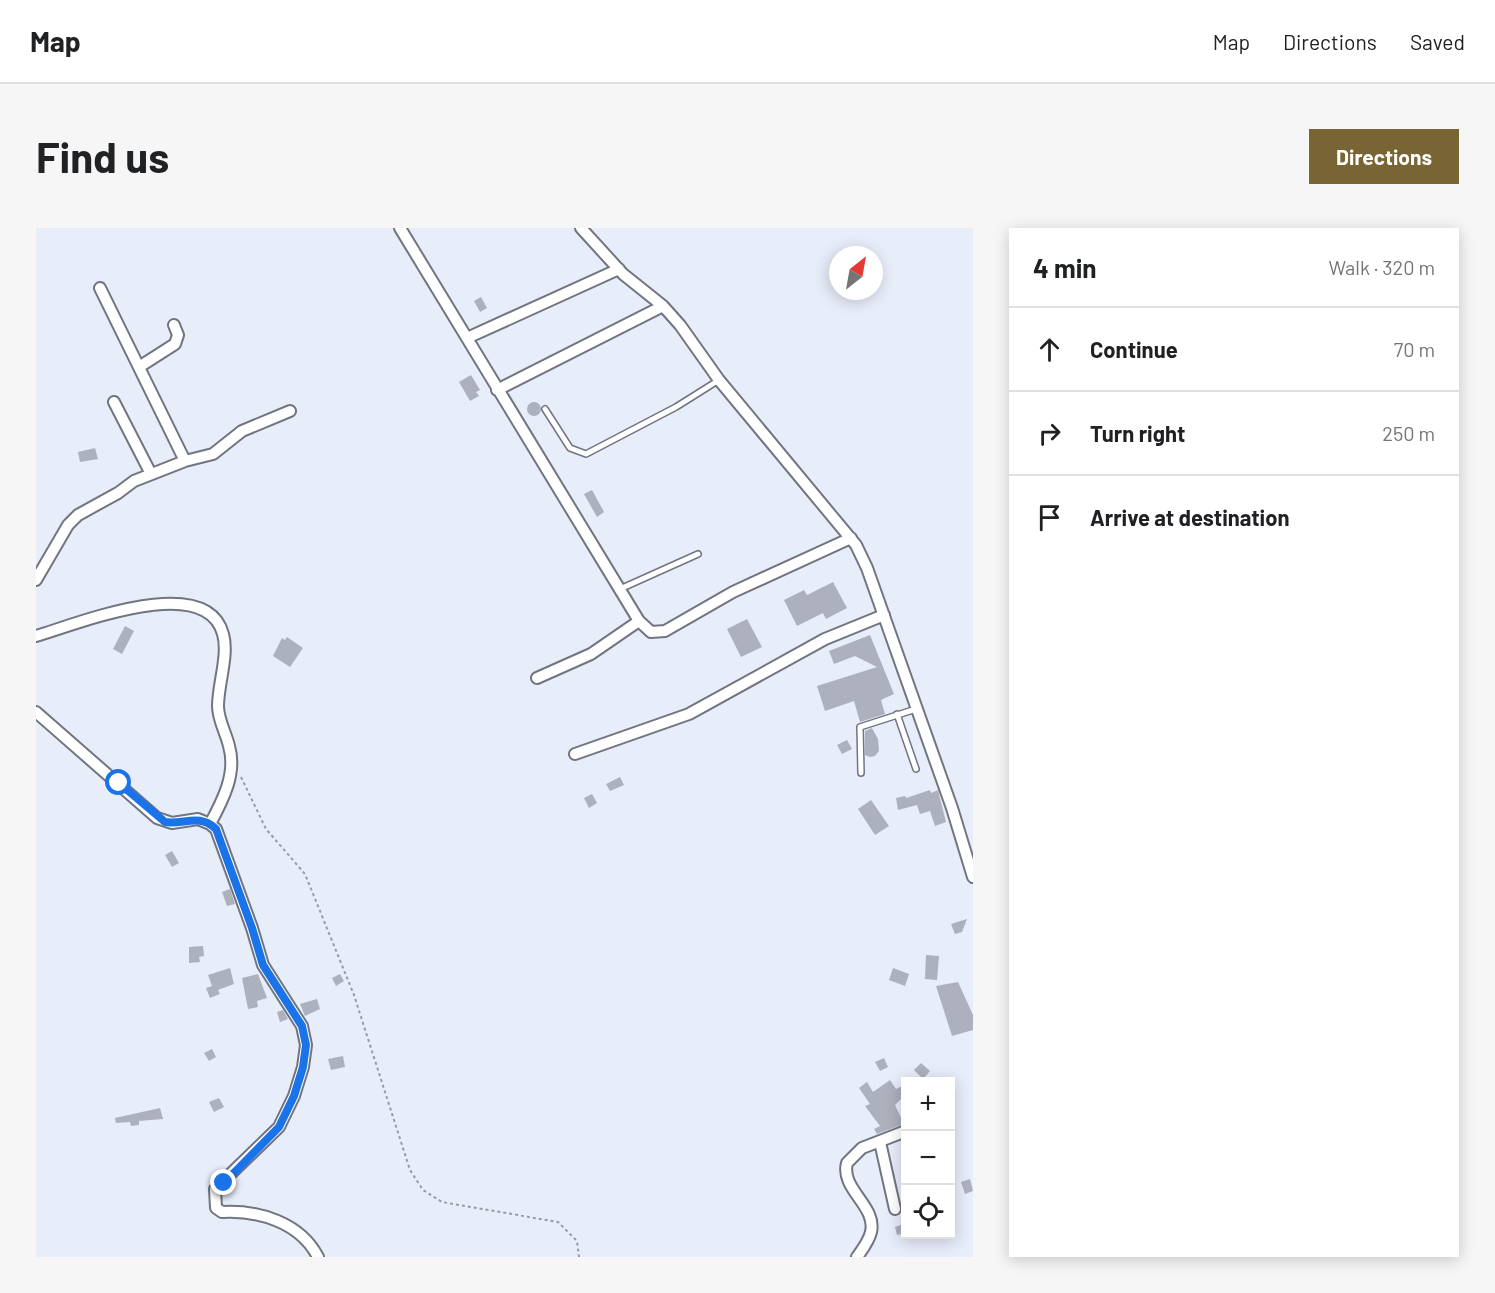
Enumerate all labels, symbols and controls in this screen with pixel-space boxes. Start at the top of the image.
text: Map [30,24,81,58]
text: Map [1213,29,1250,54]
text: Directions [1283,29,1377,54]
text: Saved [1410,29,1465,54]
button: Directions [1309,129,1459,184]
text: Find us [36,131,169,181]
north arrow [829,246,883,300]
text: 4 min [1033,252,1097,283]
text: Walk · 320 m [1328,255,1435,279]
icon: ahead [1033,333,1066,366]
text: Continue [1090,336,1178,362]
text: 70 m [1394,337,1435,361]
icon: right [1033,417,1066,450]
text: Turn right [1090,420,1185,446]
text: 250 m [1382,421,1435,445]
icon: arrive [1033,501,1066,534]
text: Arrive at destination [1090,504,1289,530]
route start [105,769,131,795]
map controls [901,1077,955,1239]
button: + [901,1077,955,1131]
button: − [901,1131,955,1185]
route end [210,1169,236,1195]
button: locate [901,1185,955,1239]

